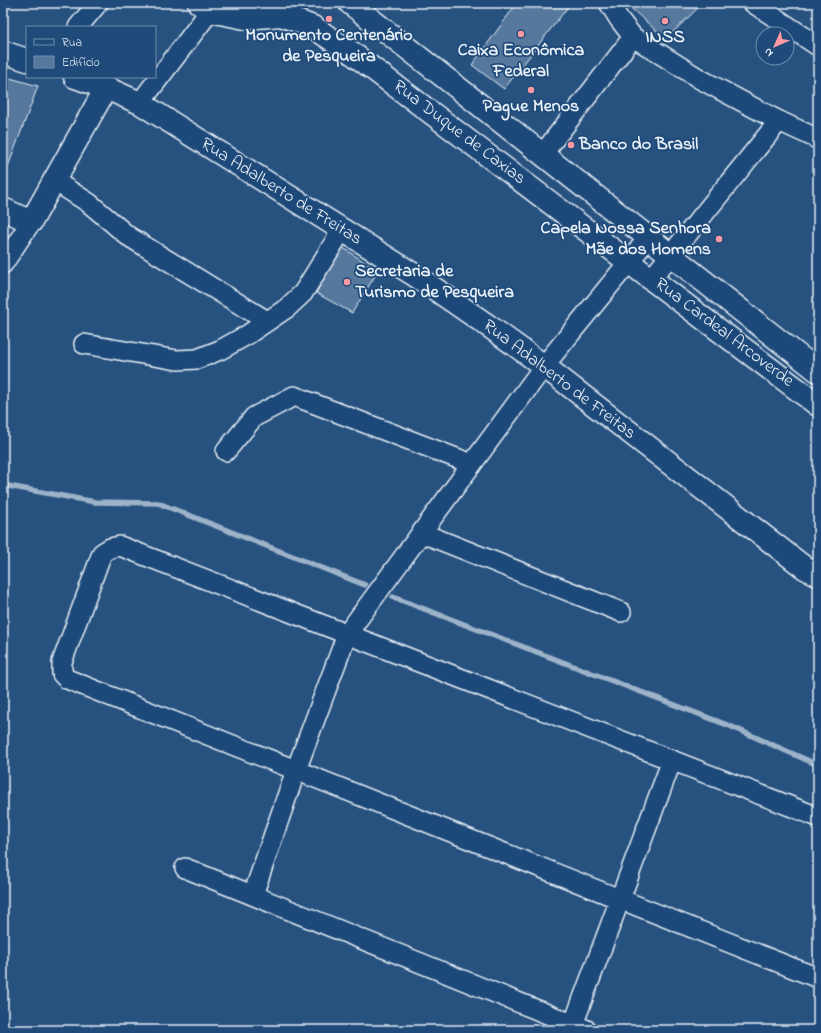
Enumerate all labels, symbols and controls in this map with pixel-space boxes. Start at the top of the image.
marker: Monumento Centenário de Pesqueira [324,14,334,24]
marker: INSS [660,16,670,26]
place label: Monumento Centenário de Pesqueira [245,23,413,70]
place label: INSS [645,25,685,51]
legend [26,26,156,78]
north arrow [755,26,795,66]
marker: Caixa Econômica Federal [516,29,526,39]
text: Rua [62,34,82,52]
place label: Caixa Econômica Federal [458,38,585,85]
text: N [760,44,777,61]
text: Edifício [62,54,100,72]
street label: Rua Duque de Caxias [387,74,531,192]
marker: Pague Menos [526,85,536,95]
place label: Pague Menos [483,94,579,121]
street label: Rua Adalberto de Freitas [195,132,367,252]
place label: Banco do Brasil [578,132,698,158]
marker: Banco do Brasil [566,140,576,150]
place label: Capela Nossa Senhora Mãe dos Homens [541,216,711,263]
marker: Capela Nossa Senhora Mãe dos Homens [714,234,724,244]
place label: Secretaria de Turismo de Pesqueira [355,259,514,306]
street label: Rua Cardeal Arcoverde [649,272,800,395]
marker: Secretaria de Turismo de Pesqueira [342,277,352,287]
street label: Rua Adalberto de Freitas [477,314,641,446]

